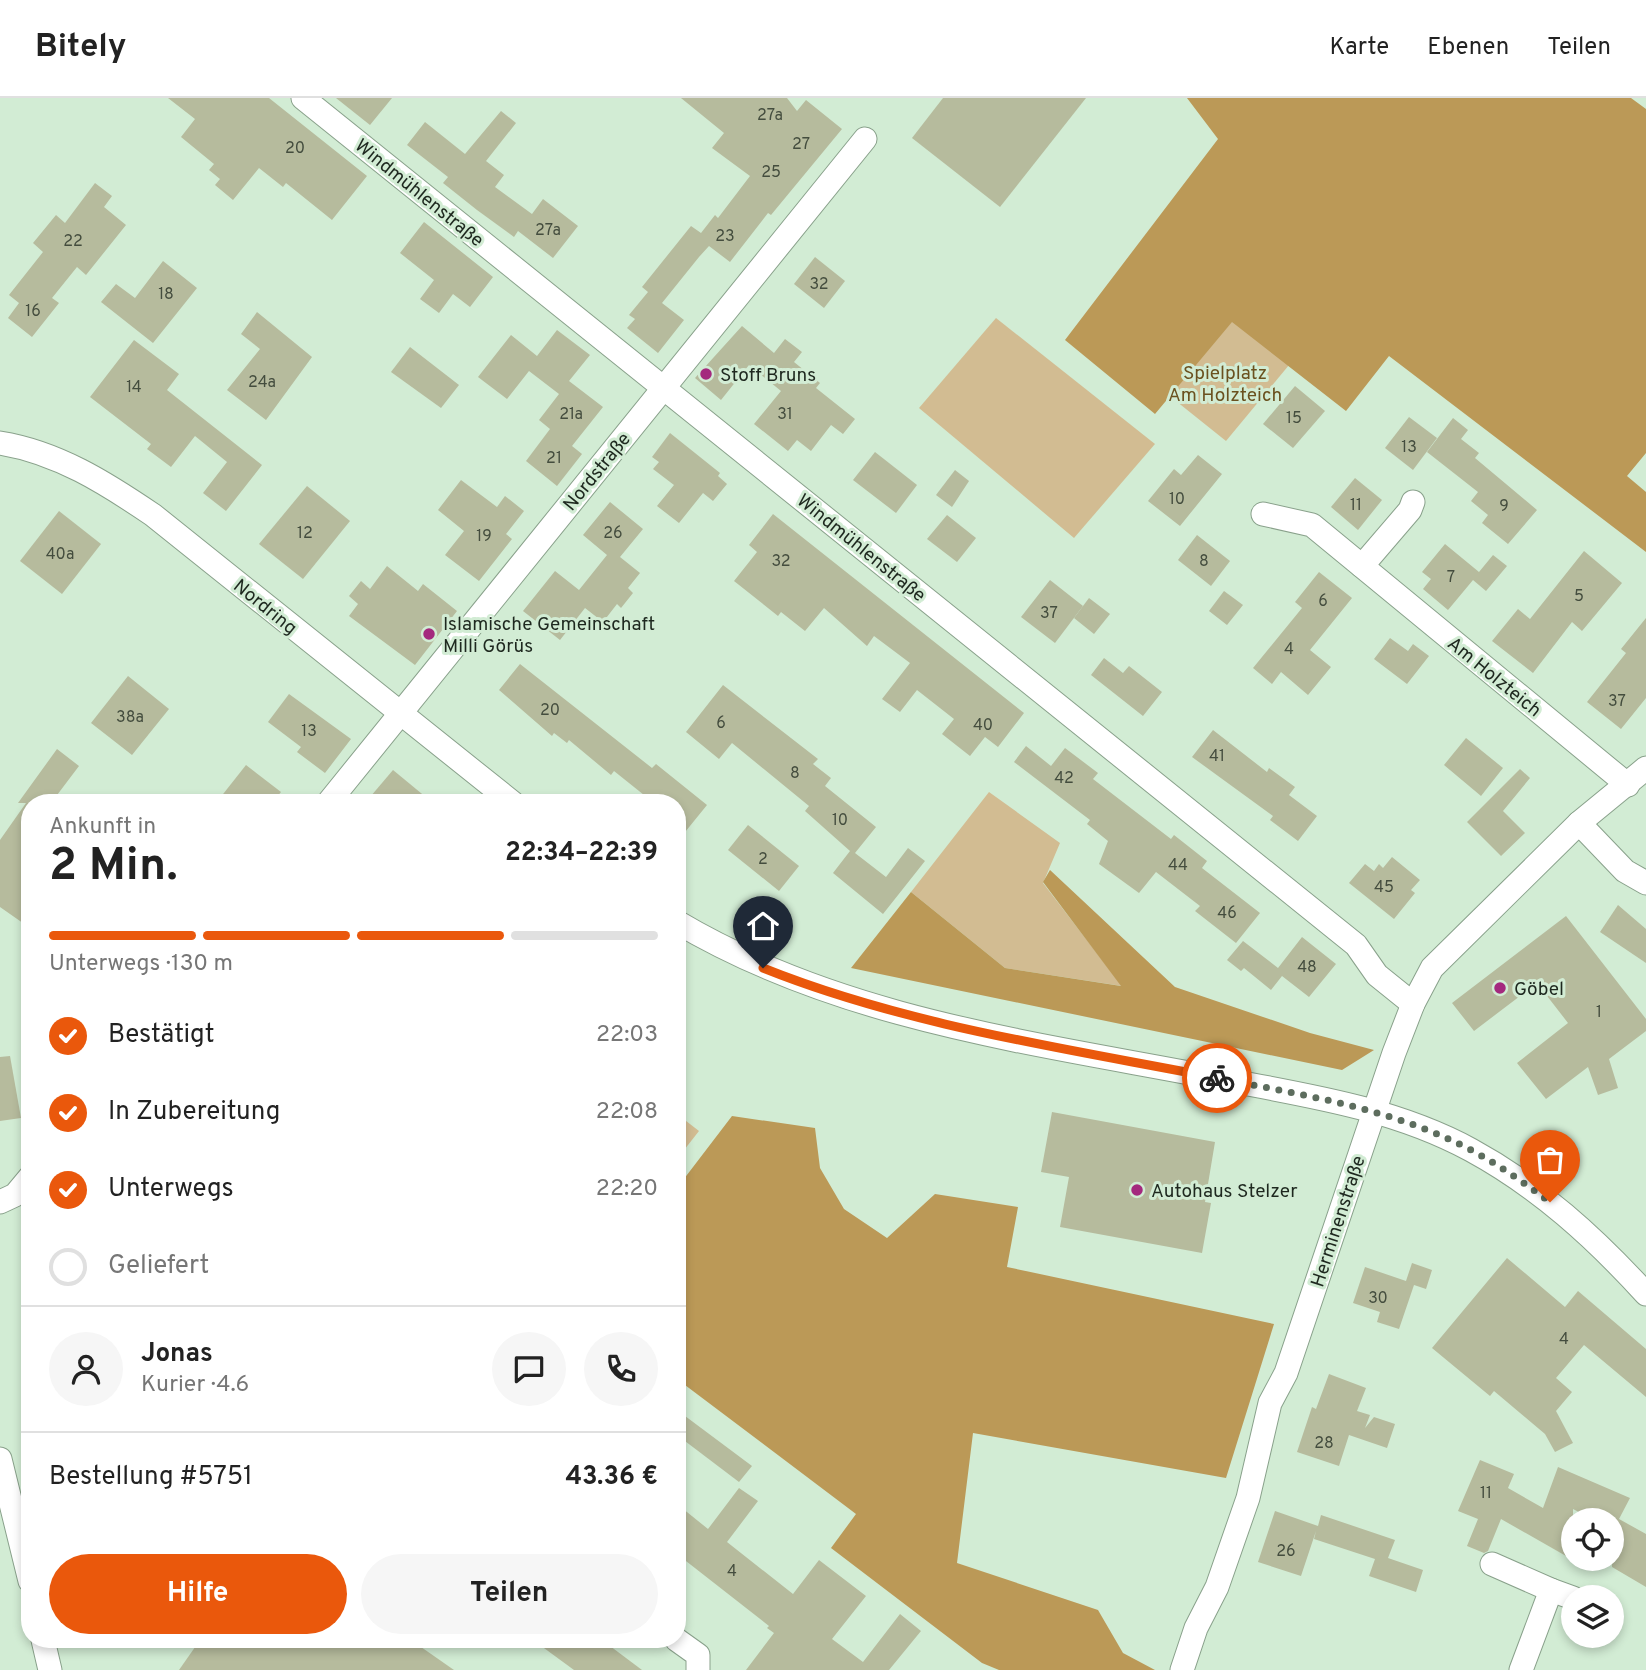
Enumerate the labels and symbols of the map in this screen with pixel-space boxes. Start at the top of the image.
house number: 27a [757,106,783,126]
street label: Windmühlenstraße [349,134,488,253]
house number: 27 [792,135,810,155]
house number: 20 [285,139,305,159]
house number: 25 [761,163,781,183]
house number: 27a [535,221,561,241]
house number: 23 [715,227,735,247]
house number: 22 [63,232,83,252]
house number: 32 [809,275,829,295]
house number: 18 [158,285,174,305]
house number: 16 [25,302,41,322]
park label: Spielplatz Am Holzteich [1168,362,1282,408]
place label: Stoff Bruns [720,364,816,388]
marker: Stoff Bruns [698,366,714,382]
house number: 24a [248,373,276,393]
house number: 14 [126,378,142,398]
house number: 21a [559,405,583,425]
house number: 31 [777,405,793,425]
house number: 15 [1286,409,1302,429]
street label: Nordstraße [559,428,637,517]
house number: 13 [1401,438,1417,458]
house number: 21 [546,449,562,469]
street label: Windmühlenstraße [791,489,930,608]
house number: 10 [1169,490,1185,510]
house number: 11 [1350,496,1362,516]
house number: 9 [1499,497,1509,517]
house number: 12 [297,524,313,544]
house number: 26 [603,524,623,544]
house number: 19 [476,527,492,547]
house number: 40a [46,545,74,565]
house number: 32 [771,552,791,572]
house number: 8 [1199,552,1209,572]
house number: 7 [1447,568,1455,588]
street label: Nordring [228,575,302,641]
house number: 5 [1574,587,1584,607]
house number: 6 [1318,592,1328,612]
house number: 37 [1040,604,1058,624]
place label: Islamische Gemeinschaft Milli Görüs [443,613,655,659]
marker: Islamische Gemeinschaft Milli Görüs [421,626,437,642]
street label: Am Holzteich [1442,632,1546,723]
house number: 4 [1284,640,1294,660]
house number: 37 [1608,692,1626,712]
house number: 20 [540,701,560,721]
house number: 38a [116,708,144,728]
house number: 6 [716,714,726,734]
house number: 40 [973,716,993,736]
house number: 13 [301,722,317,742]
house number: 41 [1209,747,1225,767]
house number: 8 [790,764,800,784]
house number: 42 [1054,769,1074,789]
house number: 10 [832,811,848,831]
house number: 2 [758,850,768,870]
house number: 44 [1168,856,1188,876]
house number: 45 [1374,878,1394,898]
pin [733,896,793,968]
house number: 46 [1217,904,1237,924]
house number: 48 [1297,958,1317,978]
place label: Göbel [1514,978,1564,1002]
marker: Göbel [1492,980,1508,996]
house number: 1 [1596,1003,1602,1023]
courier [1182,1043,1252,1113]
pin [1520,1130,1580,1202]
street label: Herminenstraße [1306,1153,1371,1290]
place label: Autohaus Stelzer [1151,1180,1298,1204]
marker: Autohaus Stelzer [1129,1182,1145,1198]
house number: 30 [1368,1289,1388,1309]
house number: 4 [1559,1330,1569,1350]
house number: 28 [1314,1434,1334,1454]
house number: 11 [1480,1484,1492,1504]
house number: 26 [1276,1542,1296,1562]
house number: 4 [727,1562,737,1582]

